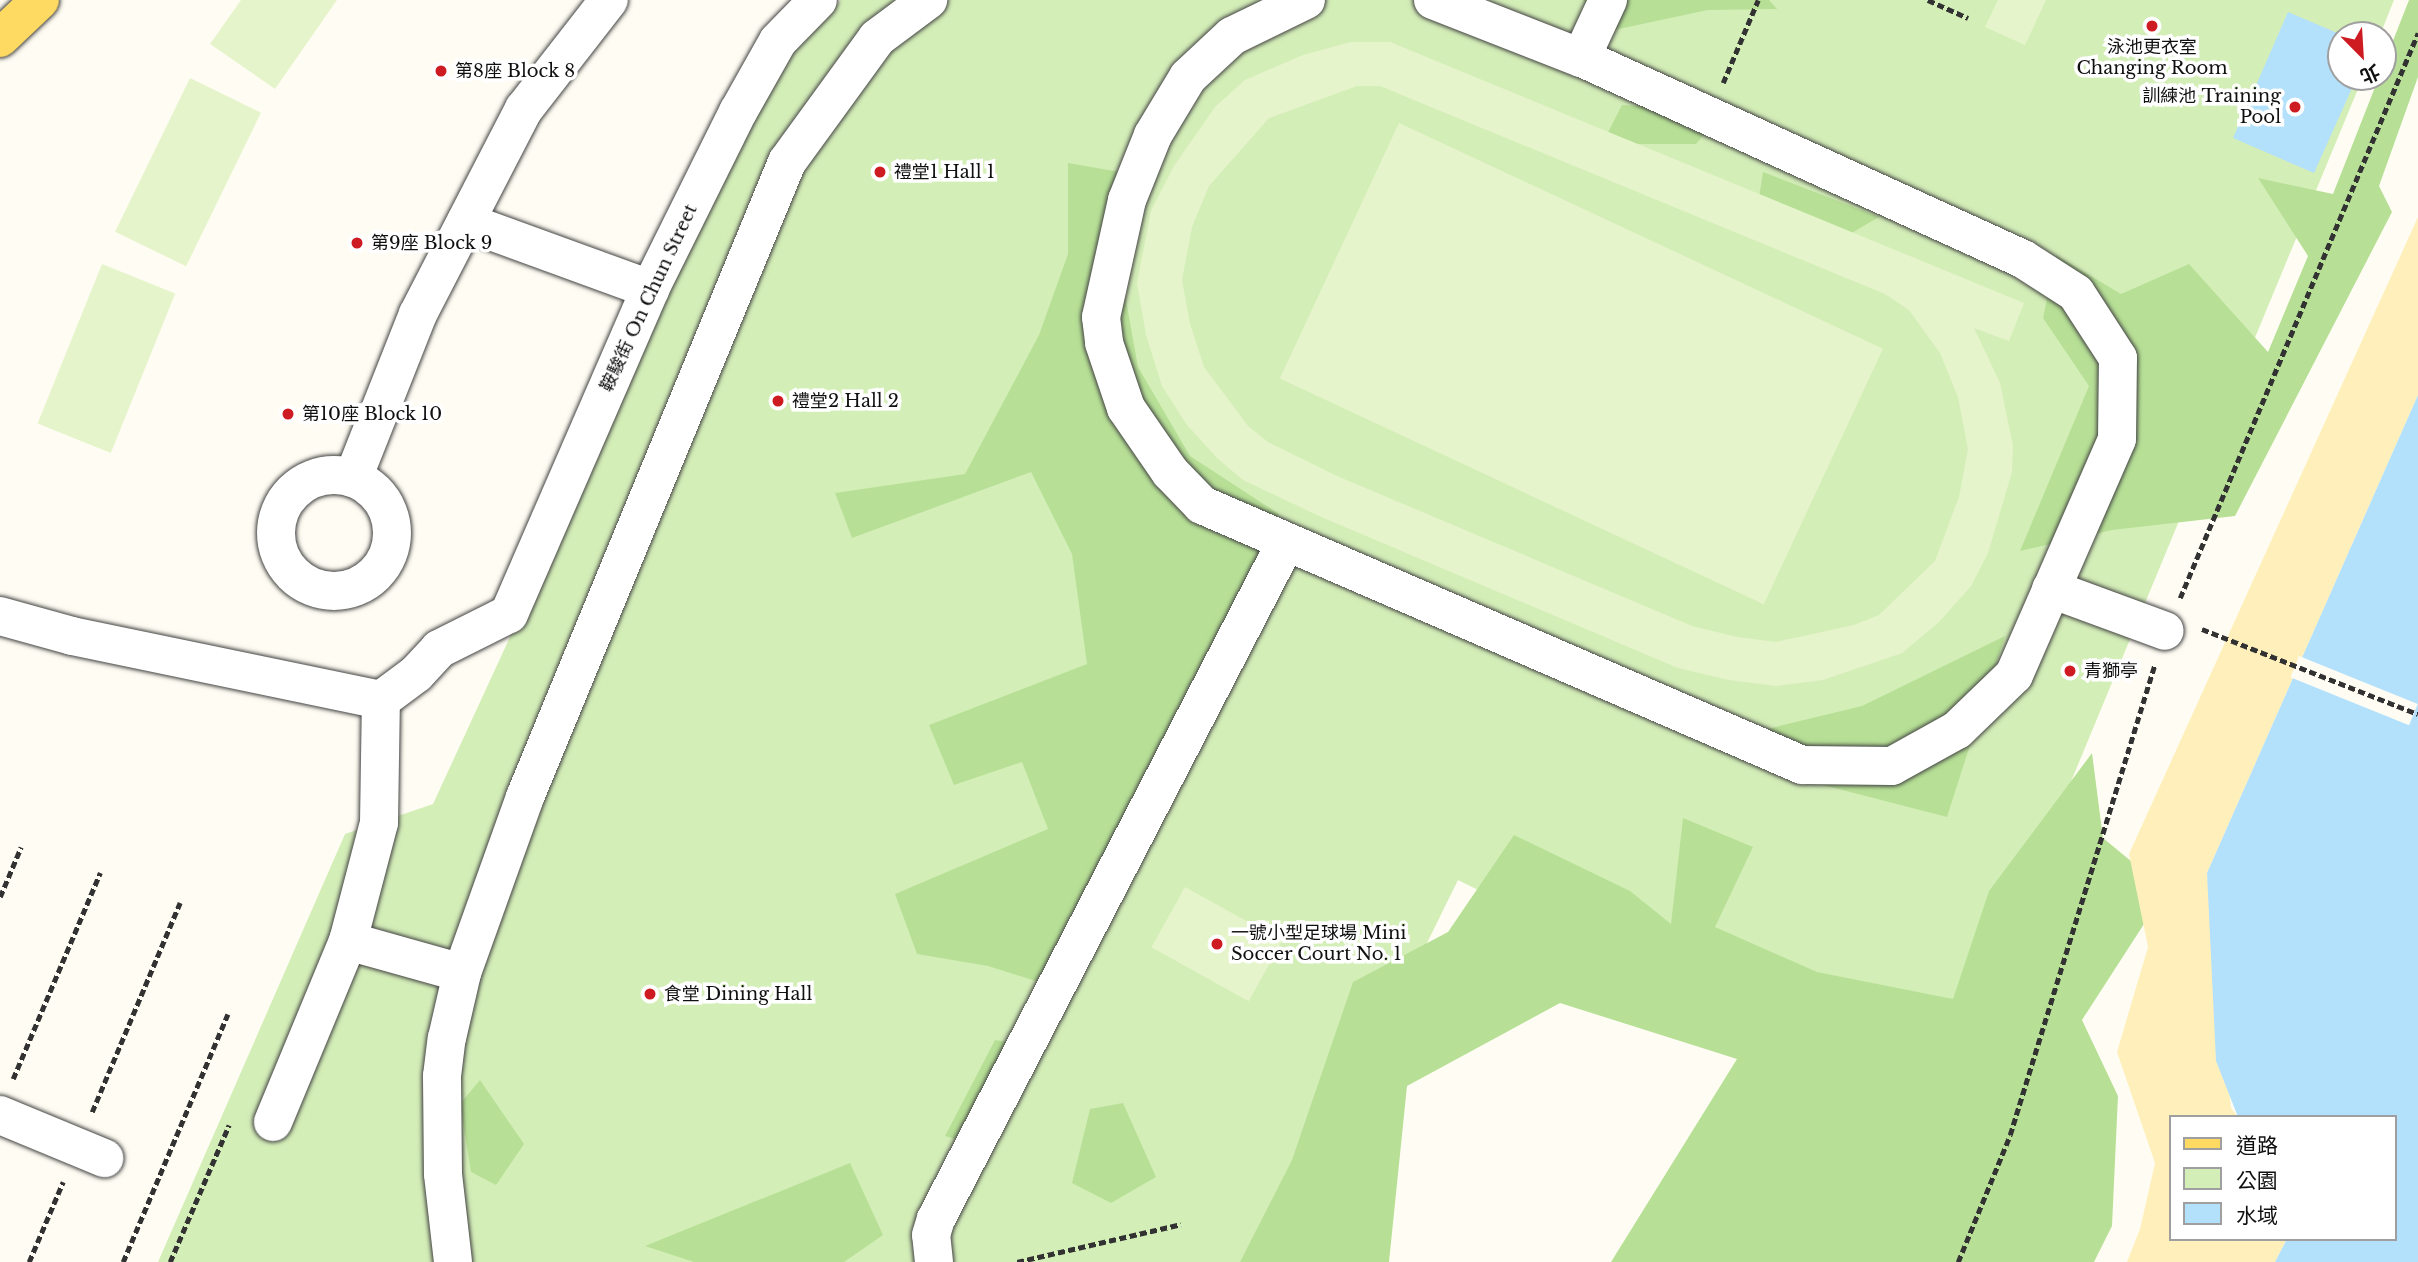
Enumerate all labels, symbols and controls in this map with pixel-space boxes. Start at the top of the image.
marker: 泳池更衣室 Changing Room [2144,18,2160,34]
north arrow [2327,21,2397,91]
place label: 泳池更衣室 Changing Room [2076,37,2228,80]
text: 北 [2357,59,2383,88]
place label: 第8座 Block 8 [455,60,575,82]
marker: 第8座 Block 8 [433,63,449,79]
place label: 訓練池 Training Pool [2142,86,2281,128]
marker: 訓練池 Training Pool [2287,99,2303,115]
place label: 禮堂1 Hall 1 [894,161,995,183]
marker: 禮堂1 Hall 1 [872,164,888,180]
street label: 鞍駿街 On Chun Street [596,201,702,395]
place label: 第9座 Block 9 [371,232,493,254]
marker: 第9座 Block 9 [349,235,365,251]
place label: 禮堂2 Hall 2 [792,390,899,412]
marker: 禮堂2 Hall 2 [770,393,786,409]
place label: 第10座 Block 10 [302,403,442,425]
marker: 第10座 Block 10 [280,406,296,422]
place label: 青獅亭 [2084,660,2138,682]
marker: 青獅亭 [2062,663,2078,679]
place label: 一號小型足球場 Mini Soccer Court No. 1 [1231,923,1406,965]
marker: 一號小型足球場 Mini Soccer Court No. 1 [1209,936,1225,952]
place label: 食堂 Dining Hall [664,983,812,1005]
marker: 食堂 Dining Hall [642,986,658,1002]
legend [2170,1115,2397,1241]
text: 道路 [2236,1133,2278,1159]
text: 公園 [2236,1168,2278,1194]
text: 水域 [2236,1203,2278,1229]

